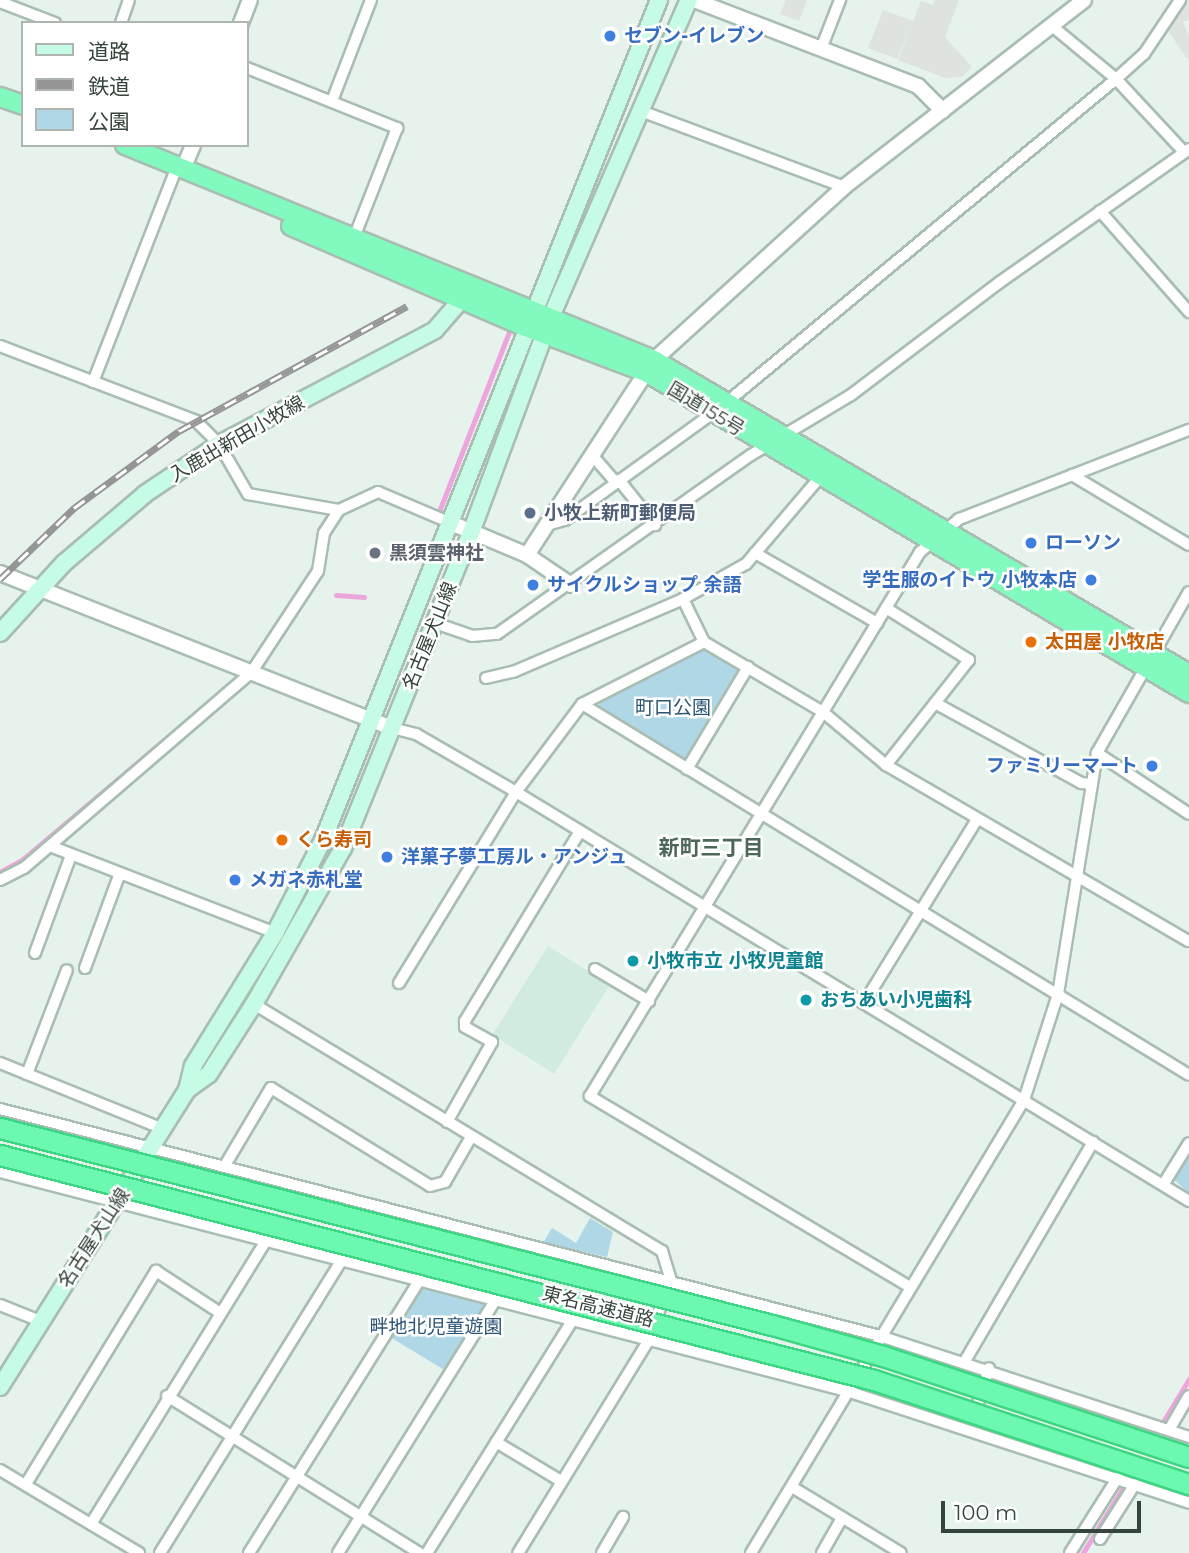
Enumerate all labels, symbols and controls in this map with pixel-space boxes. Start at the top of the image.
legend [21,21,248,147]
place label: セブン-イレブン [624,25,764,47]
marker: セブン-イレブン [602,28,618,44]
text: 道路 [88,39,130,64]
text: 鉄道 [88,74,130,99]
text: 公園 [88,109,130,134]
street label: 国道155号 [664,377,748,441]
street label: 入鹿出新田小牧線 [165,391,309,487]
place label: 小牧上新町郵便局 [544,502,696,524]
marker: 小牧上新町郵便局 [522,505,538,521]
place label: ローソン [1045,532,1121,554]
marker: ローソン [1023,535,1039,551]
place label: 黒須雲神社 [389,542,484,564]
marker: 黒須雲神社 [367,545,383,561]
place label: 学生服のイトウ 小牧本店 [863,569,1077,591]
marker: 学生服のイトウ 小牧本店 [1083,572,1099,588]
place label: サイクルショップ 余語 [547,574,742,596]
marker: サイクルショップ 余語 [525,577,541,593]
street label: 名古屋犬山線 [398,579,462,693]
place label: 太田屋 小牧店 [1045,631,1164,653]
marker: 太田屋 小牧店 [1023,634,1039,650]
park label: 町口公園 [635,697,711,719]
place label: ファミリーマート [986,755,1138,777]
marker: ファミリーマート [1144,758,1160,774]
place label: くら寿司 [296,829,372,851]
marker: くら寿司 [274,832,290,848]
district label: 新町三丁目 [659,835,763,861]
place label: 洋菓子夢工房ル・アンジュ [401,846,629,868]
marker: 洋菓子夢工房ル・アンジュ [379,849,395,865]
place label: メガネ赤札堂 [249,869,363,891]
marker: メガネ赤札堂 [227,872,243,888]
place label: 小牧市立 小牧児童館 [647,950,823,972]
marker: 小牧市立 小牧児童館 [625,953,641,969]
place label: おちあい小児歯科 [820,989,972,1011]
marker: おちあい小児歯科 [798,992,814,1008]
street label: 名古屋犬山線 [53,1184,135,1292]
street label: 東名高速道路 [540,1282,656,1332]
park label: 畔地北児童遊園 [370,1316,502,1338]
scale bar [944,1486,1144,1530]
text: 100 m [954,1500,1017,1525]

